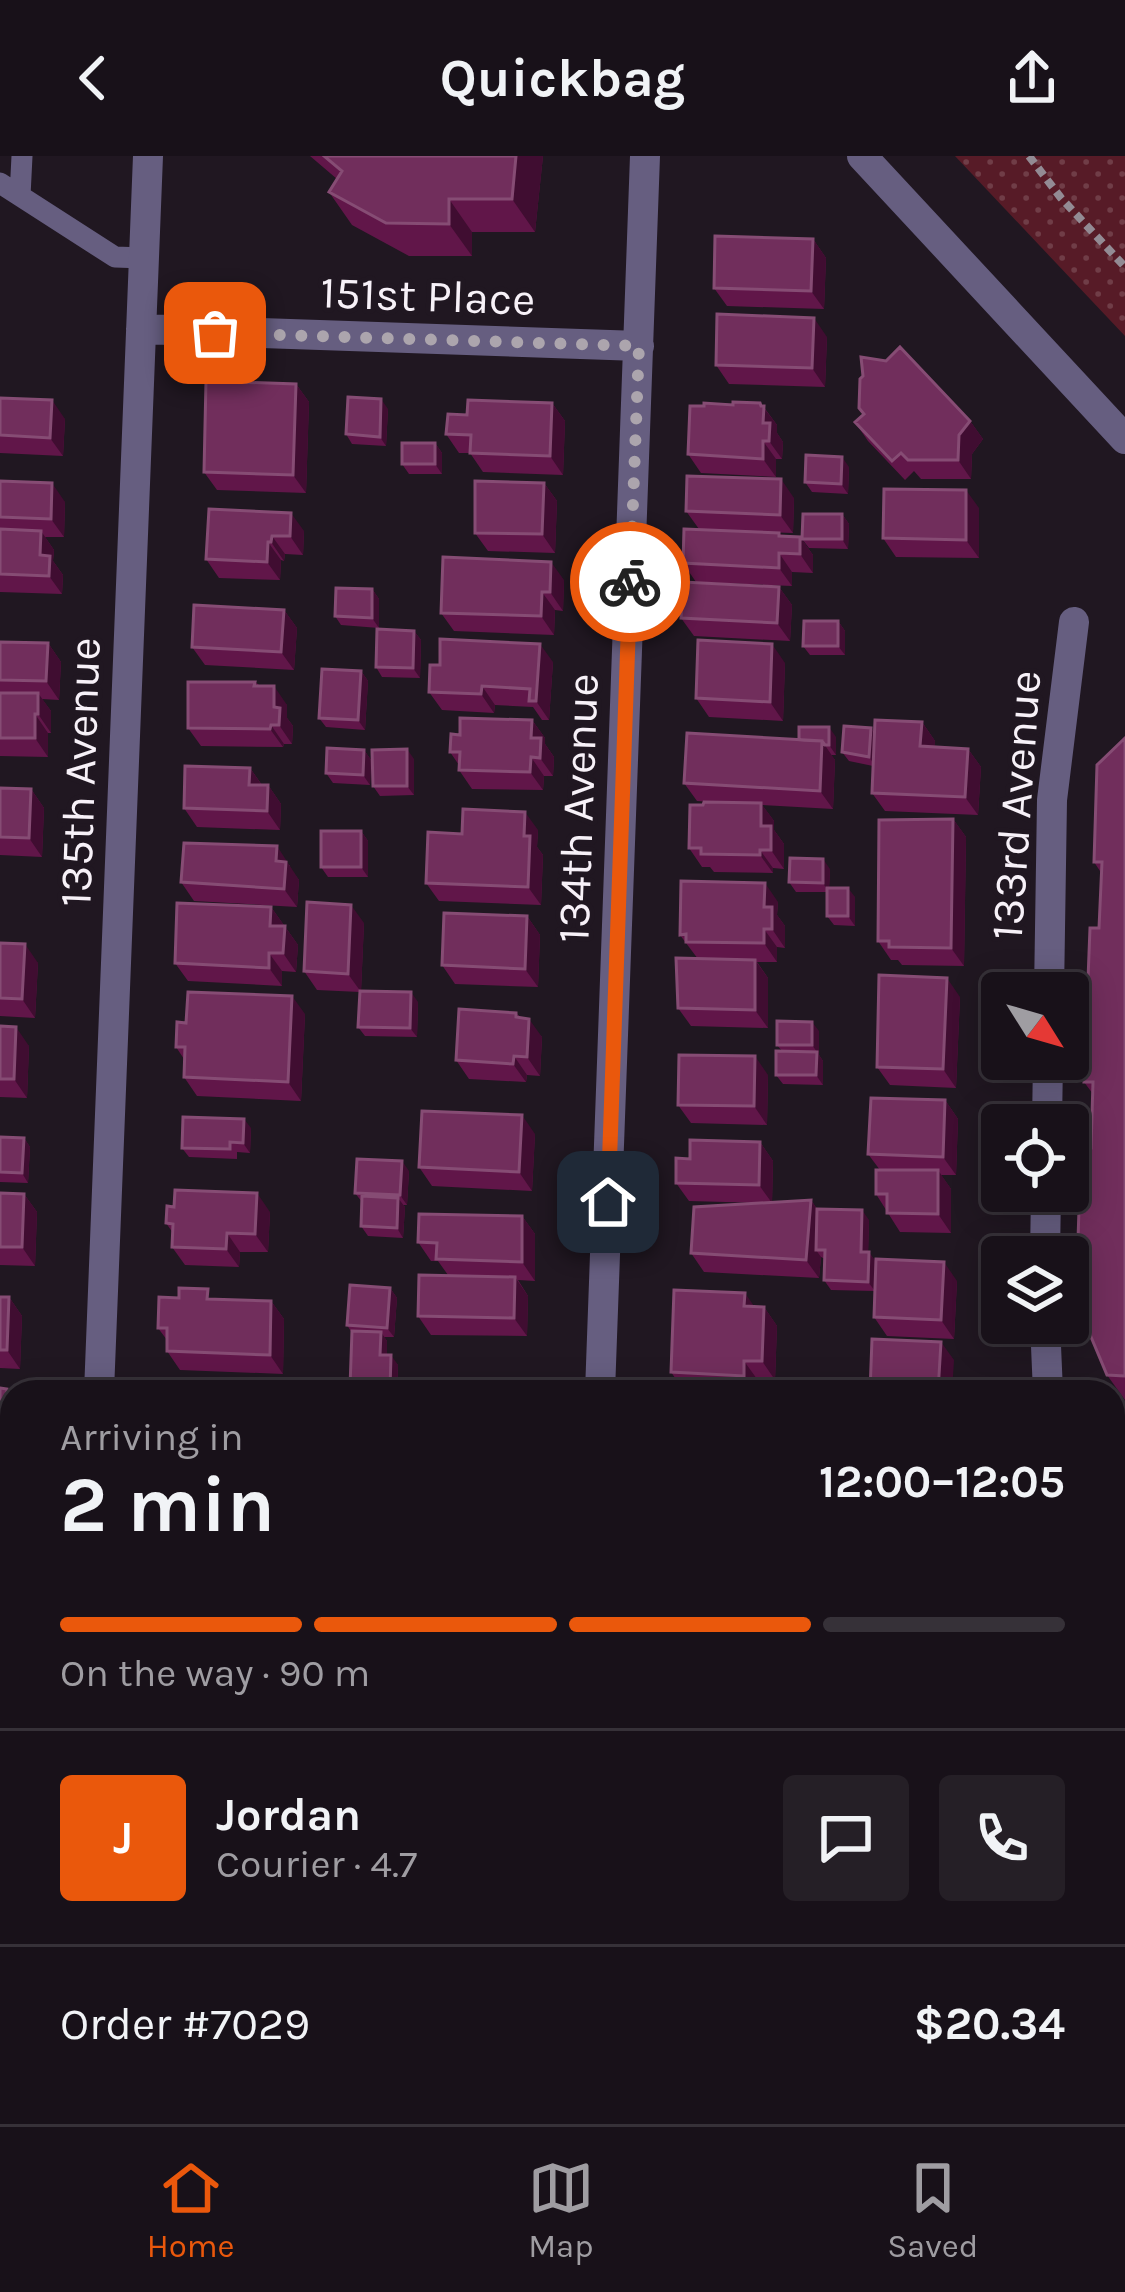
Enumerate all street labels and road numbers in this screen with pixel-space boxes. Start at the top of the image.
street label: 151st Place [320,266,536,326]
street label: 135th Avenue [49,636,111,908]
street label: 133rd Avenue [981,669,1051,941]
street label: 134th Avenue [547,672,609,944]

